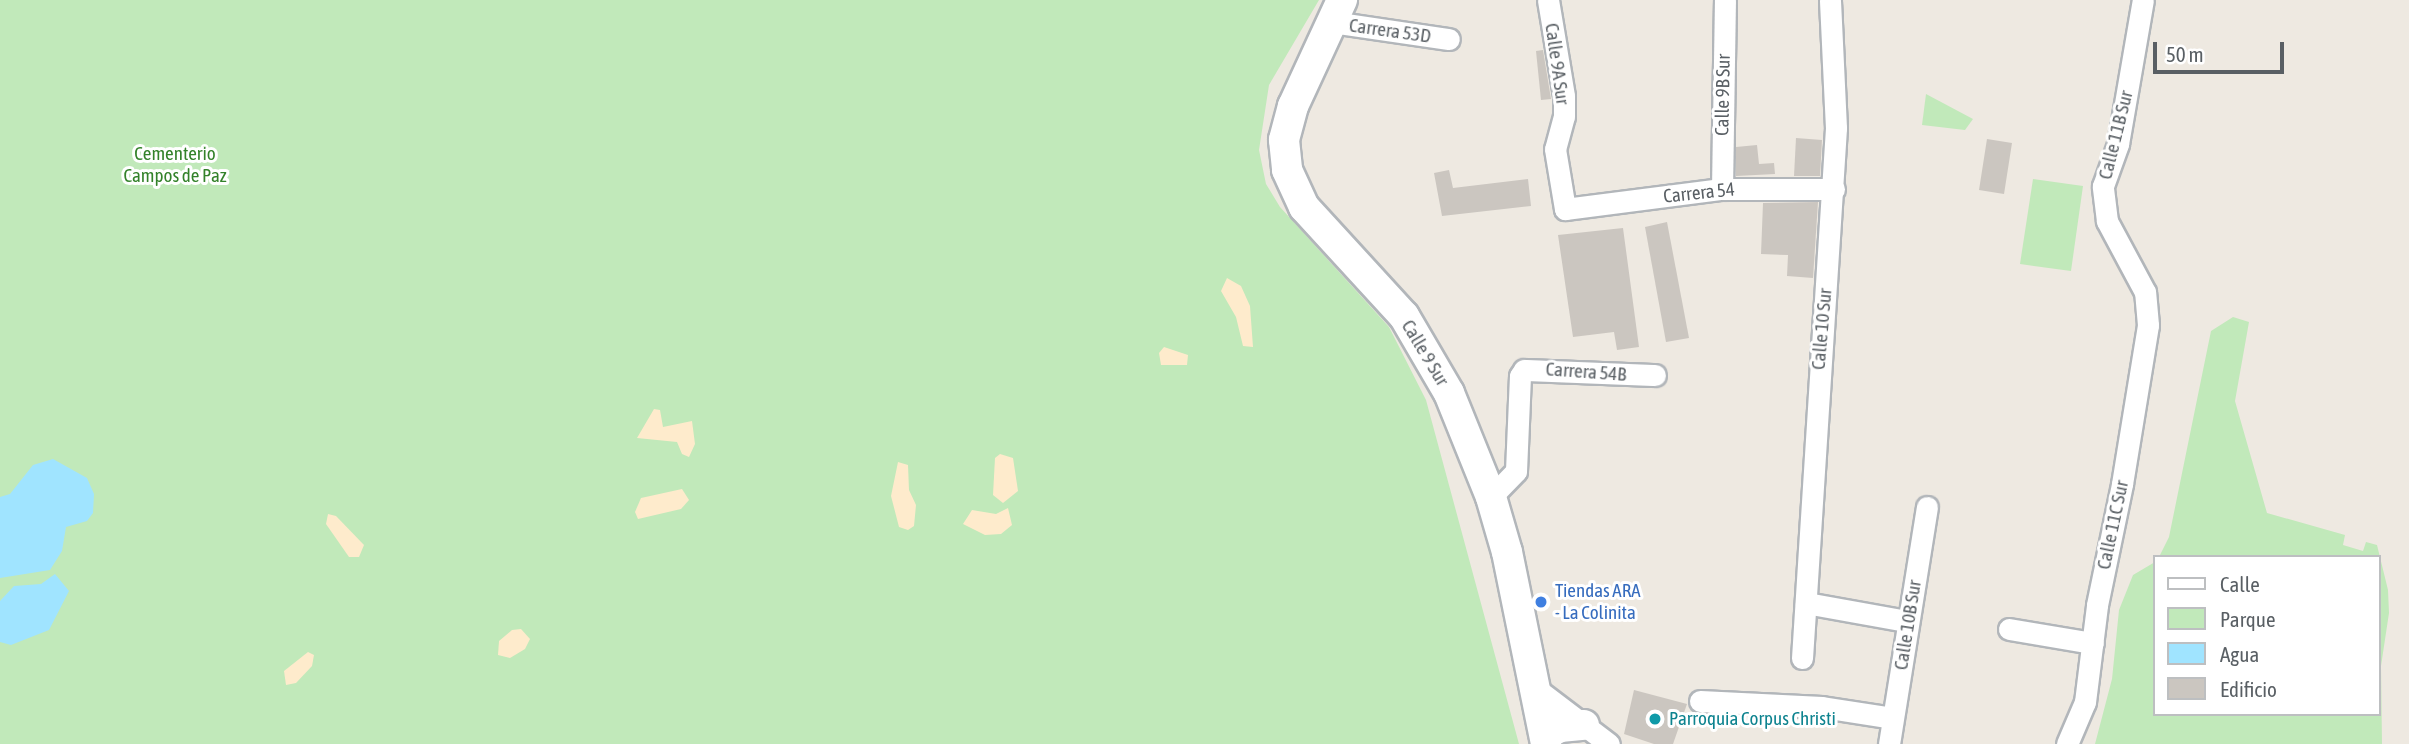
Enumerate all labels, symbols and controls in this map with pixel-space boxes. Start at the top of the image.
street label: Carrera 53D [1348,14,1432,48]
street label: Calle 9A Sur [1540,22,1574,106]
scale bar [2157,28,2288,72]
text: 50 m [2166,42,2204,66]
street label: Calle 9B Sur [1711,54,1735,136]
street label: Calle 11B Sur [2094,88,2138,182]
park label: Cementerio Campos de Paz [123,143,227,187]
street label: Carrera 54 [1662,178,1736,208]
street label: Calle 10 Sur [1807,287,1837,371]
street label: Calle 9 Sur [1396,316,1454,390]
street label: Carrera 54B [1545,358,1627,386]
street label: Calle 11C Sur [2092,478,2134,572]
legend [2154,555,2381,716]
text: Calle [2220,572,2260,596]
street label: Calle 10B Sur [1890,578,1926,672]
place label: Tiendas ARA - La Colinita [1555,580,1640,624]
marker: Tiendas ARA - La Colinita [1533,594,1549,610]
text: Parque [2220,607,2275,631]
text: Agua [2220,642,2259,666]
text: Edificio [2220,677,2277,701]
place label: Parroquia Corpus Christi [1669,708,1836,730]
marker: Parroquia Corpus Christi [1647,711,1663,727]

